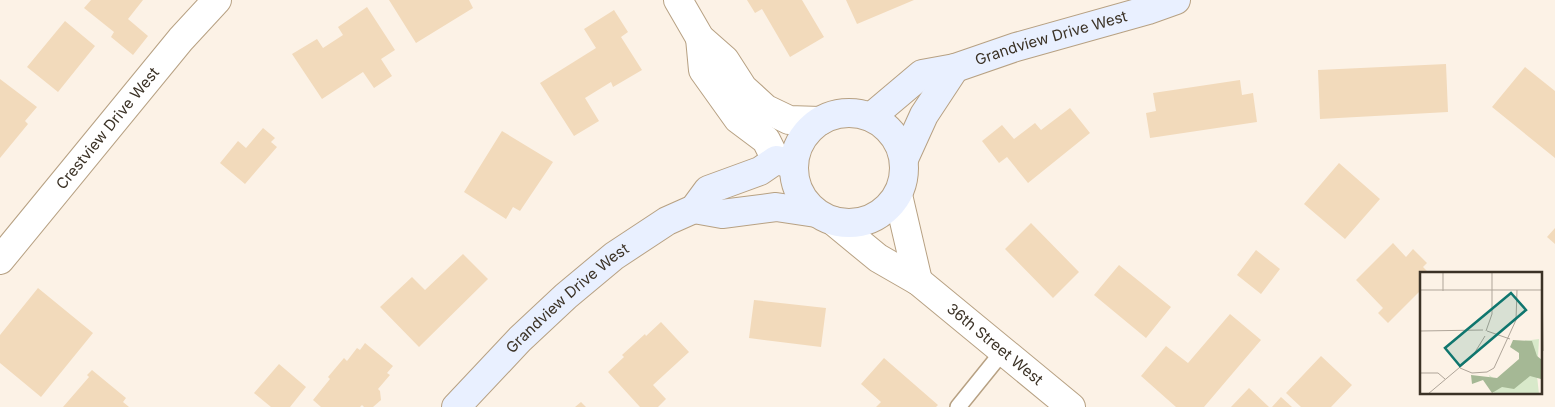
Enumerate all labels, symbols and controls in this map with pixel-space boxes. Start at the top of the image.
street label: Grandview Drive West [973,6,1129,69]
street label: Crestview Drive West [52,63,163,193]
street label: Grandview Drive West [502,239,632,357]
inset map [1420,272,1542,394]
street label: 36th Street West [943,299,1047,389]

